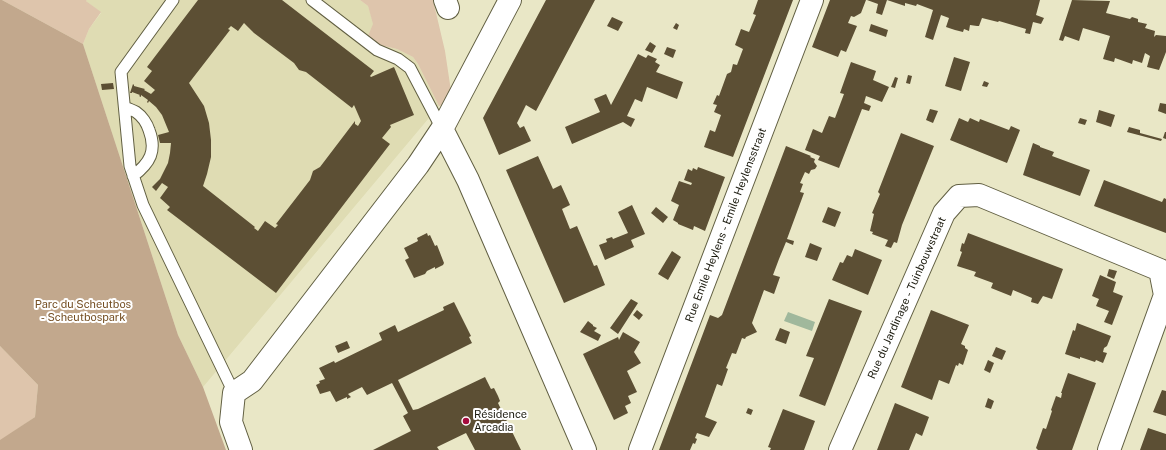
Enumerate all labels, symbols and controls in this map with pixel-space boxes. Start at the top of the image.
street label: Rue Emile Heylens - Emile Heylensstraat [683,126,769,324]
street label: Rue du Jardinage - Tuinbouwstraat [865,215,949,381]
park label: Parc du Scheutbos - Scheutbospark [35,298,131,324]
place label: Résidence Arcadia [474,408,527,434]
marker: Résidence Arcadia [461,416,471,426]

